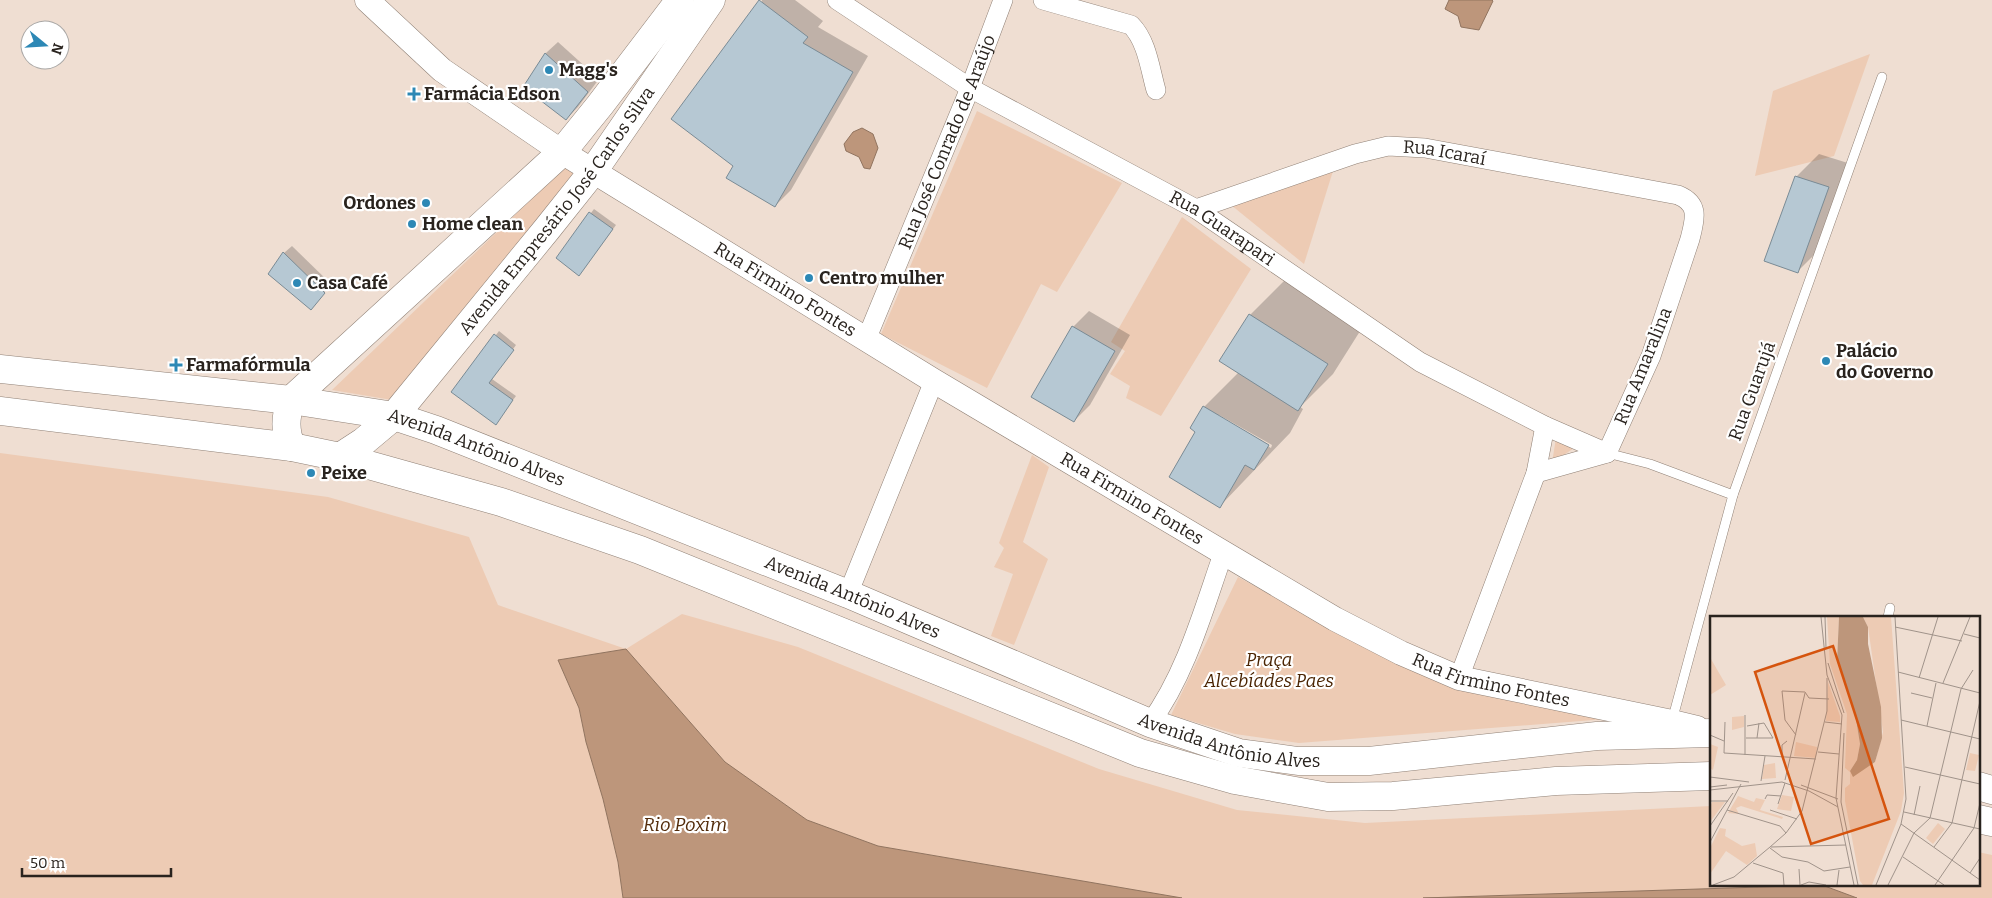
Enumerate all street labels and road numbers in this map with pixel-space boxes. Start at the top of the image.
street label: Rua José Conrado de Araújo [894,32,1000,252]
street label: Avenida Empresário José Carlos Silva [454,82,659,339]
street label: Rua Icaraí [1402,136,1488,170]
street label: Rua Guarapari [1166,186,1279,270]
street label: Rua Firmino Fontes [710,237,860,341]
street label: Rua Amaralina [1609,304,1677,428]
street label: Rua Guarujá [1724,338,1780,444]
street label: Avenida Antônio Alves [385,404,568,491]
street label: Rua Firmino Fontes [1056,447,1208,550]
street label: Avenida Antônio Alves [762,551,944,643]
street label: Rua Firmino Fontes [1409,648,1572,712]
street label: Avenida Antônio Alves [1135,708,1320,773]

